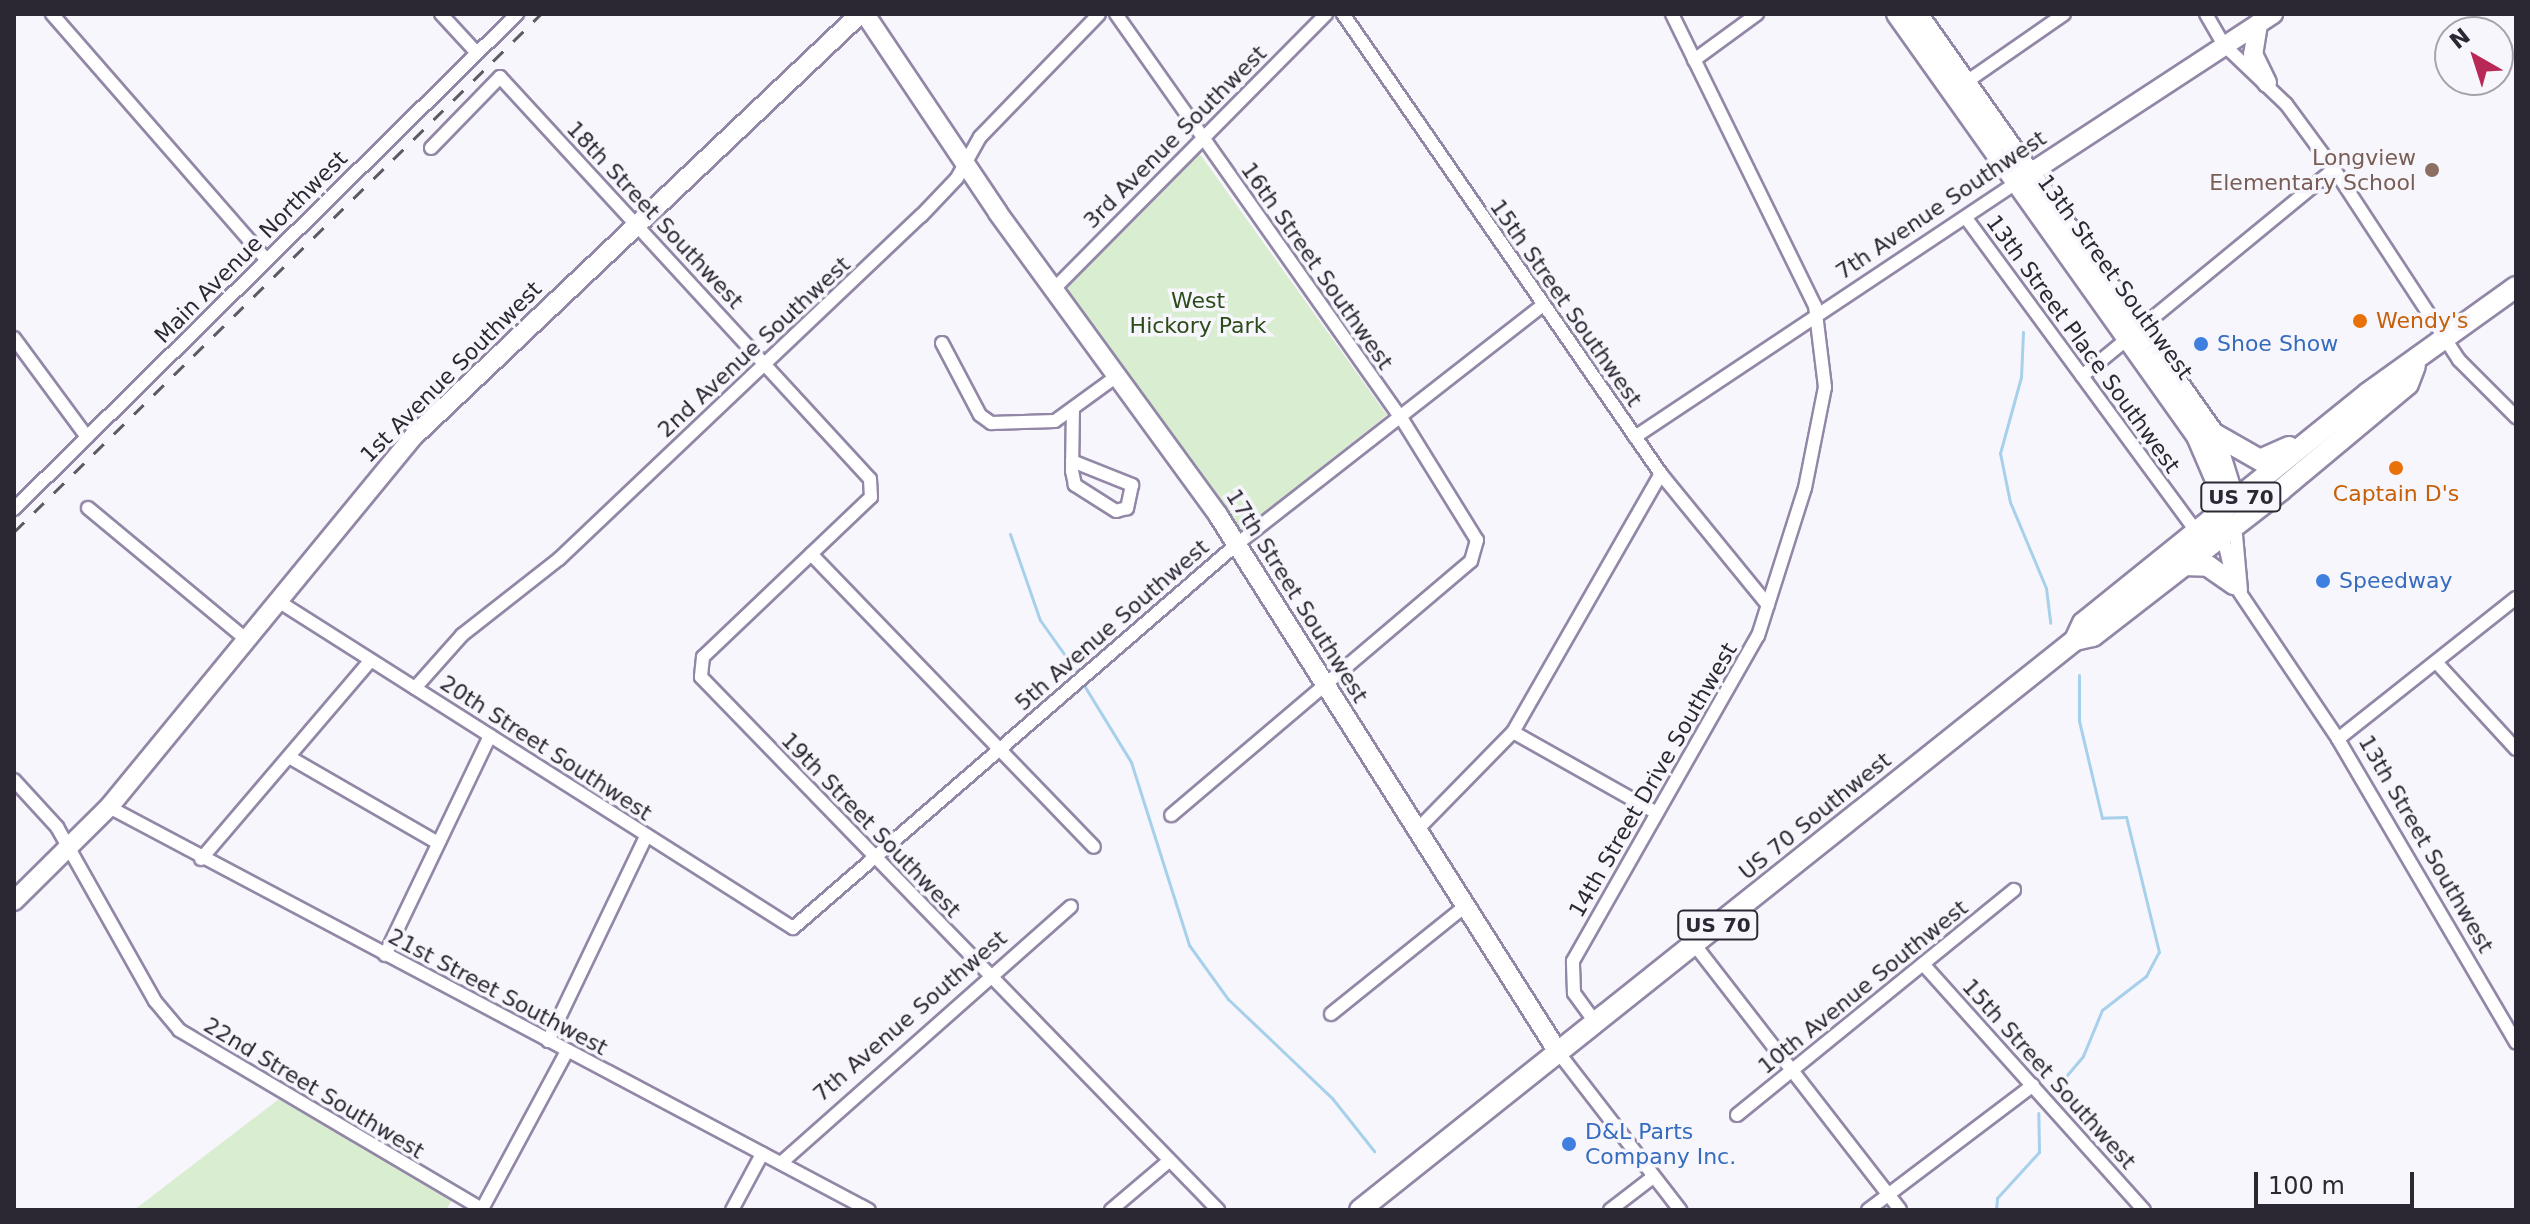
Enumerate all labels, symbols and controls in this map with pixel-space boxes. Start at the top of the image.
north arrow [2434,16,2514,96]
text: N [2445,23,2475,54]
street label: 3rd Avenue Southwest [1078,40,1272,234]
street label: 18th Street Southwest [561,116,749,314]
street label: 7th Avenue Southwest [1831,125,2051,285]
place label: Longview Elementary School [2209,144,2416,196]
street label: Main Avenue Northwest [149,145,353,349]
street label: 16th Street Southwest [1235,157,1399,375]
marker: Longview Elementary School [2423,161,2441,179]
street label: 13th Street Southwest [2032,169,2198,385]
street label: 15th Street Southwest [1484,194,1648,412]
street label: 13th Street Place Southwest [1980,210,2186,478]
street label: 2nd Avenue Southwest [652,251,856,443]
street label: 1st Avenue Southwest [355,276,547,468]
park label: West Hickory Park [1130,287,1266,338]
place label: Wendy's [2376,308,2468,334]
marker: Wendy's [2351,312,2369,330]
place label: Shoe Show [2217,331,2338,357]
marker: Shoe Show [2192,335,2210,353]
marker: Captain D's [2387,459,2405,477]
road number: US 70 [2199,481,2283,513]
place label: Captain D's [2333,481,2459,507]
street label: 17th Street Southwest [1220,484,1374,708]
street label: 5th Avenue Southwest [1010,534,1214,716]
place label: Speedway [2339,568,2452,594]
marker: Speedway [2314,572,2332,590]
street label: 14th Street Drive Southwest [1563,638,1743,922]
street label: 20th Street Southwest [435,670,657,826]
street label: 19th Street Southwest [776,727,966,923]
street label: 13th Street Southwest [2353,730,2499,958]
street label: US 70 Southwest [1734,747,1896,885]
street label: 10th Avenue Southwest [1753,894,1973,1080]
road number: US 70 [1676,909,1760,941]
street label: 21st Street Southwest [384,923,612,1061]
street label: 7th Avenue Southwest [808,925,1012,1107]
street label: 15th Street Southwest [1957,973,2141,1175]
street label: 22nd Street Southwest [199,1012,429,1164]
place label: D&L Parts Company Inc. [1585,1118,1736,1170]
marker: D&L Parts Company Inc. [1560,1135,1578,1153]
scale bar [2258,1156,2418,1206]
text: 100 m [2268,1172,2345,1200]

